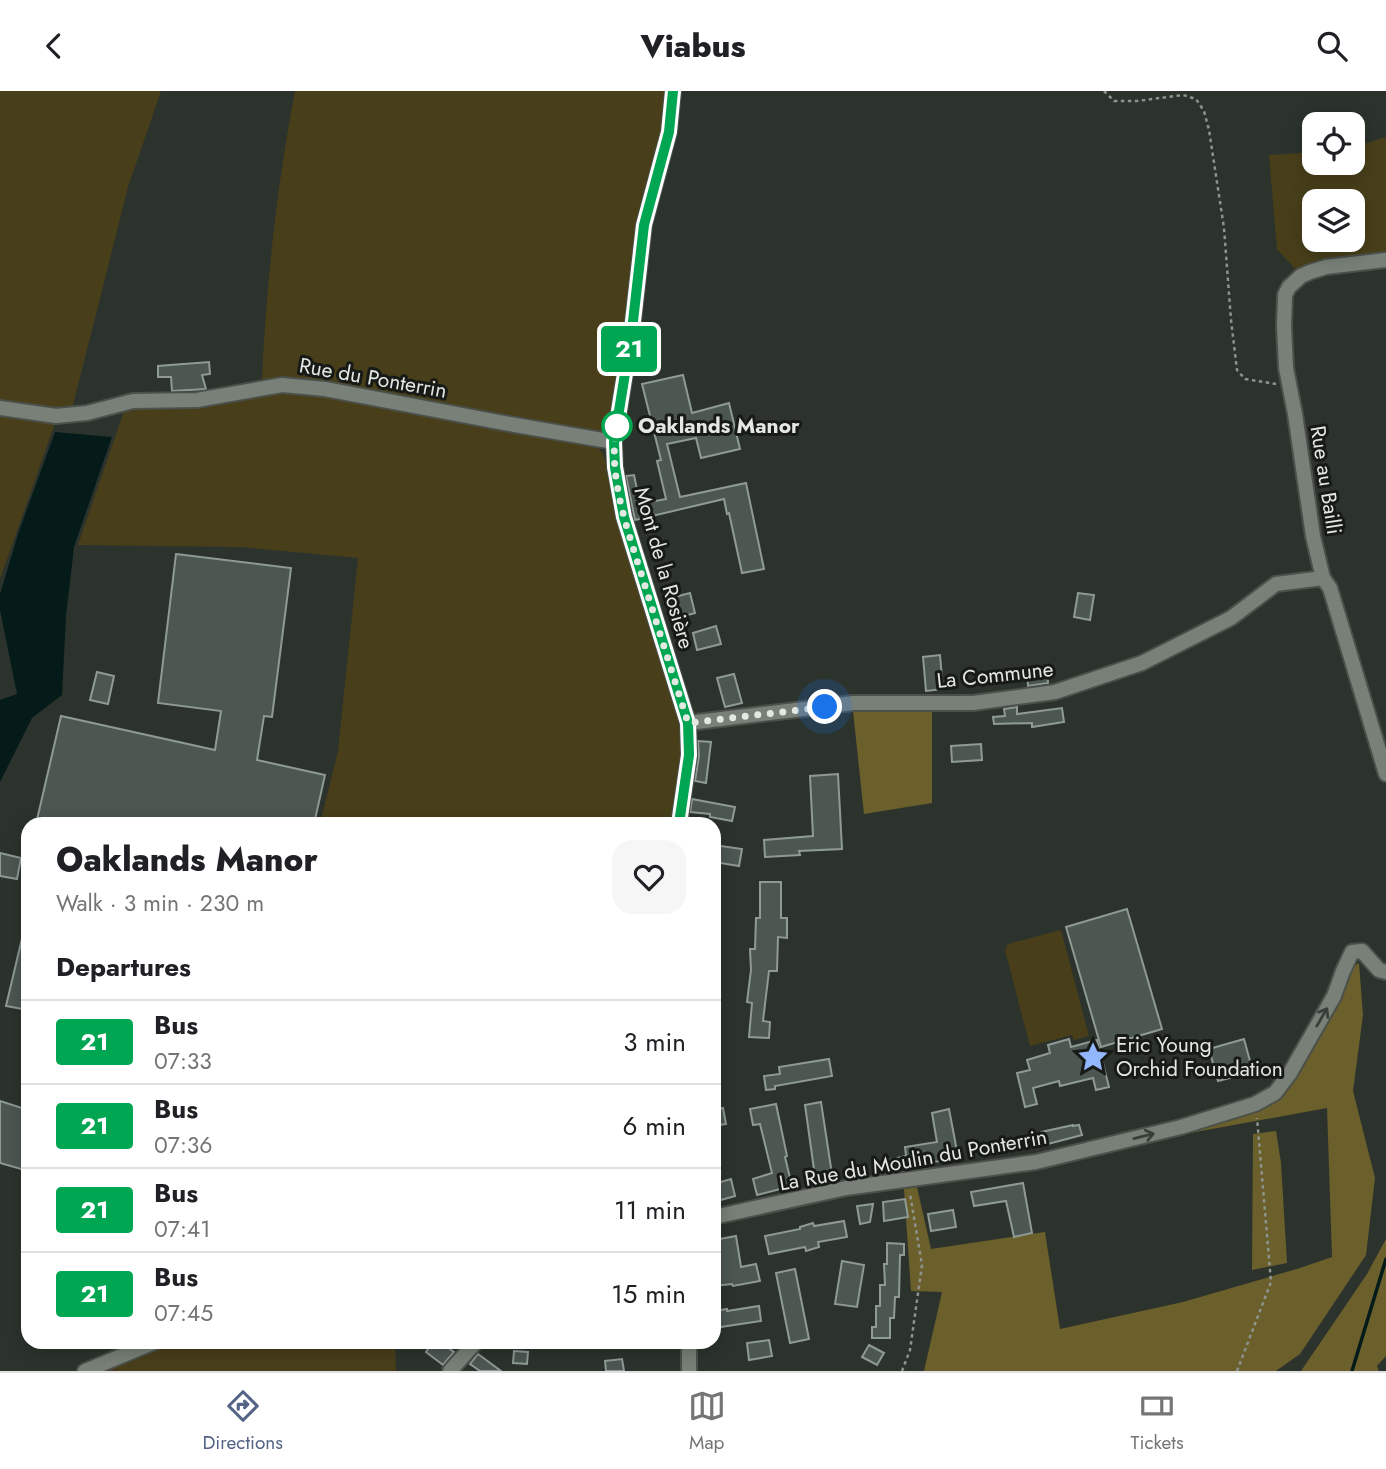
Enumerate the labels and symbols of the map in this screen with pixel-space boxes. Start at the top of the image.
line badge: 21 [598,326,660,372]
street label: Rue du Ponterrin [297,350,449,406]
marker: Oaklands Manor [602,411,632,441]
place label: Oaklands Manor [638,411,800,441]
street label: Rue au Bailli [1303,423,1349,537]
street label: Mont de la Rosière [627,484,701,652]
street label: La Commune [935,654,1055,696]
your location [807,689,842,724]
one-way arrow [1315,1008,1329,1028]
place label: Eric Young Orchid Foundation [1116,1030,1283,1084]
place icon: Eric Young Orchid Foundation [1076,1040,1110,1074]
street label: La Rue du Moulin du Ponterrin [777,1122,1049,1198]
one-way arrow [1132,1129,1155,1142]

